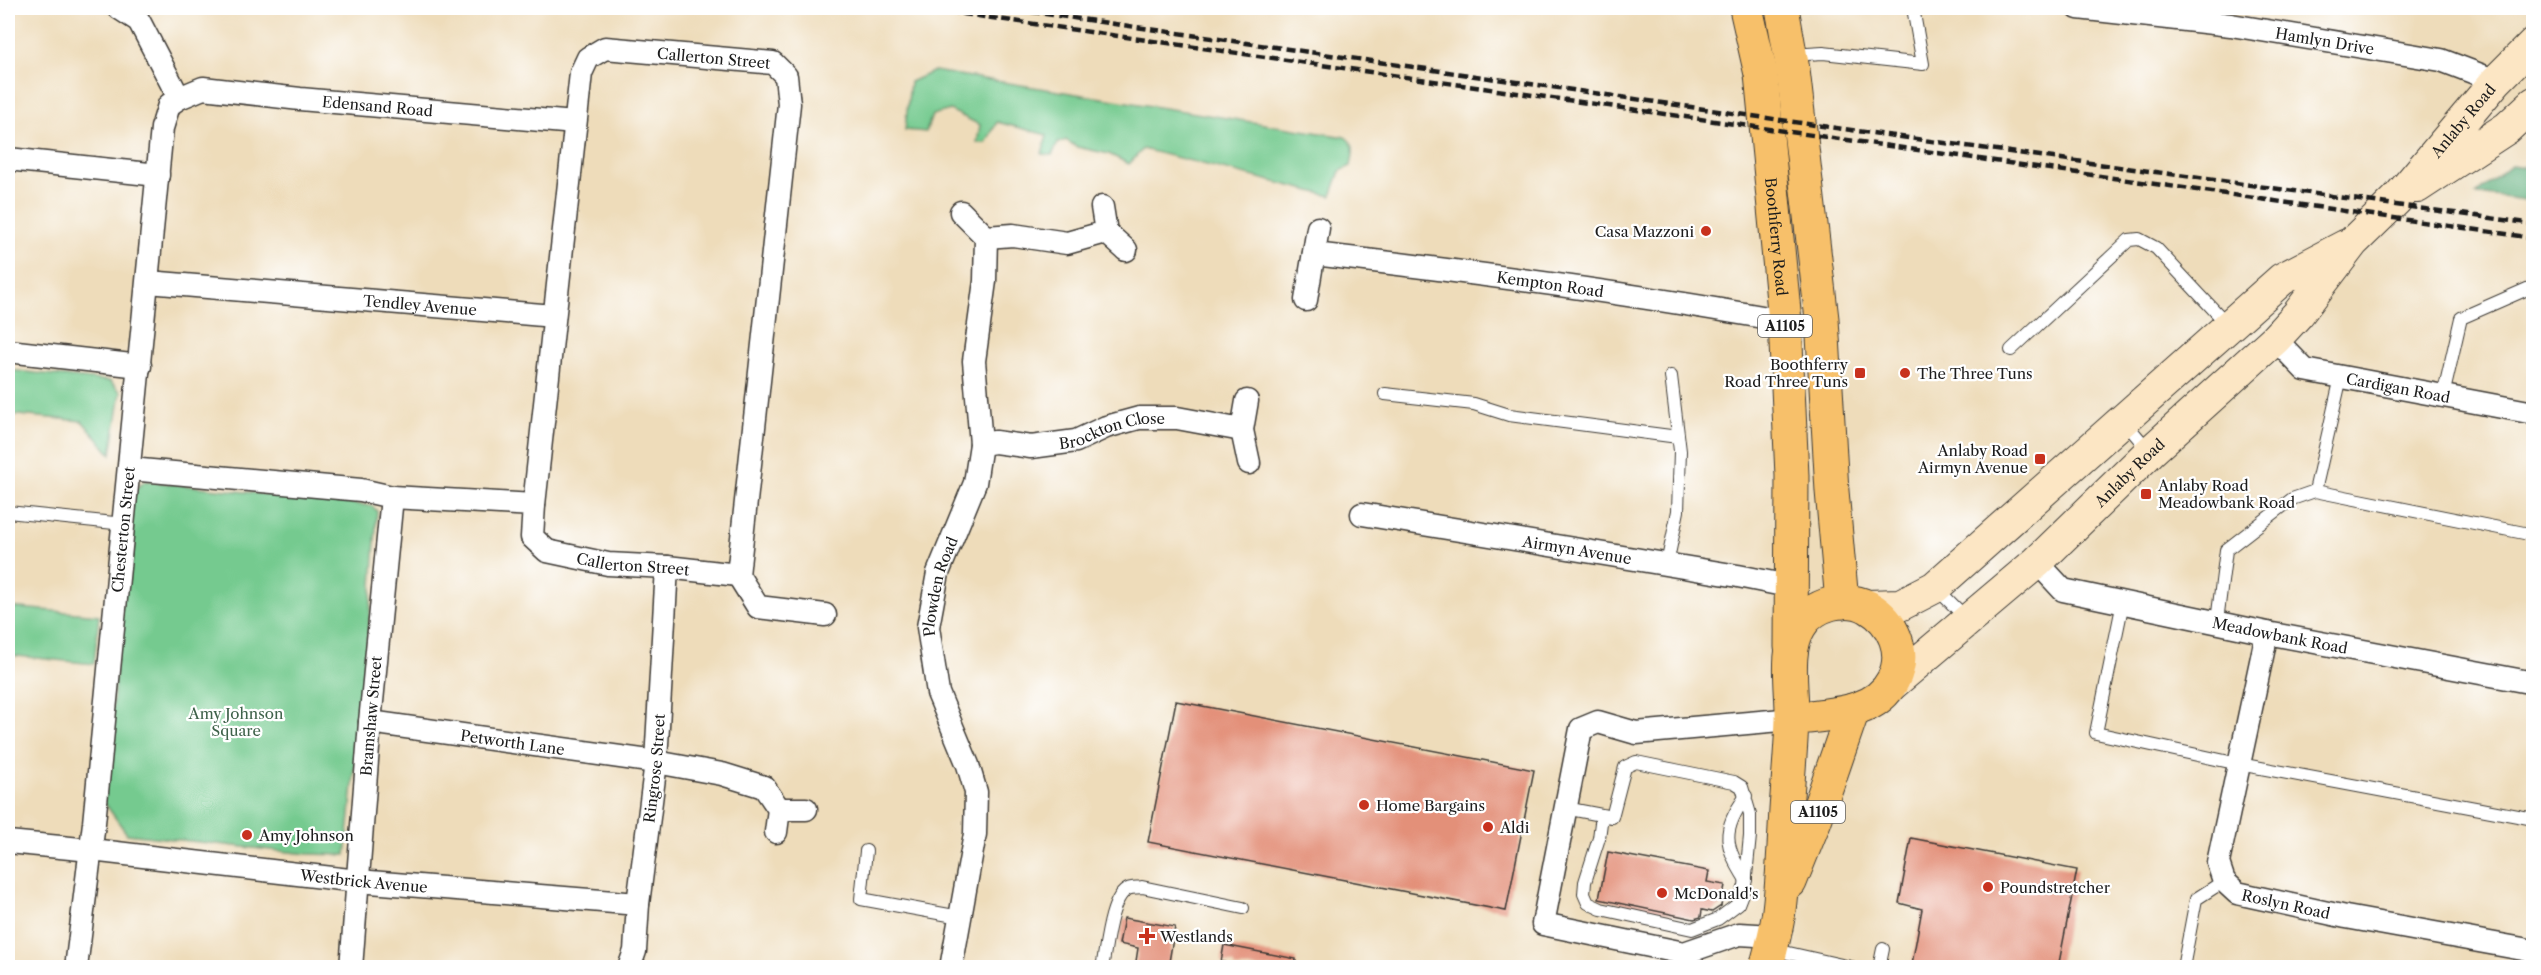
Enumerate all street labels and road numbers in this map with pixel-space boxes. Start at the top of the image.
street label: Hamlyn Drive [2274,23,2376,58]
street label: Callerton Street [656,43,772,72]
street label: Anlaby Road [2426,80,2499,162]
street label: Edensand Road [321,91,434,120]
street label: Boothferry Road [1762,176,1792,297]
street label: Kempton Road [1495,267,1605,301]
street label: Tendley Avenue [362,291,478,319]
road number: A1105 [1758,315,1812,337]
street label: Cardigan Road [2345,368,2452,407]
street label: Brockton Close [1058,408,1165,453]
street label: Anlaby Road [2089,434,2168,511]
street label: Chesterton Street [107,465,138,593]
street label: Airmyn Avenue [1520,531,1633,568]
street label: Plowden Road [919,534,961,638]
street label: Callerton Street [575,548,691,579]
street label: Meadowbank Road [2211,612,2349,657]
street label: Bramshaw Street [356,654,386,777]
street label: Ringrose Street [639,712,668,824]
street label: Petworth Lane [459,725,566,759]
road number: A1105 [1791,801,1845,823]
street label: Westbrick Avenue [298,865,429,896]
street label: Roslyn Road [2240,885,2332,923]

